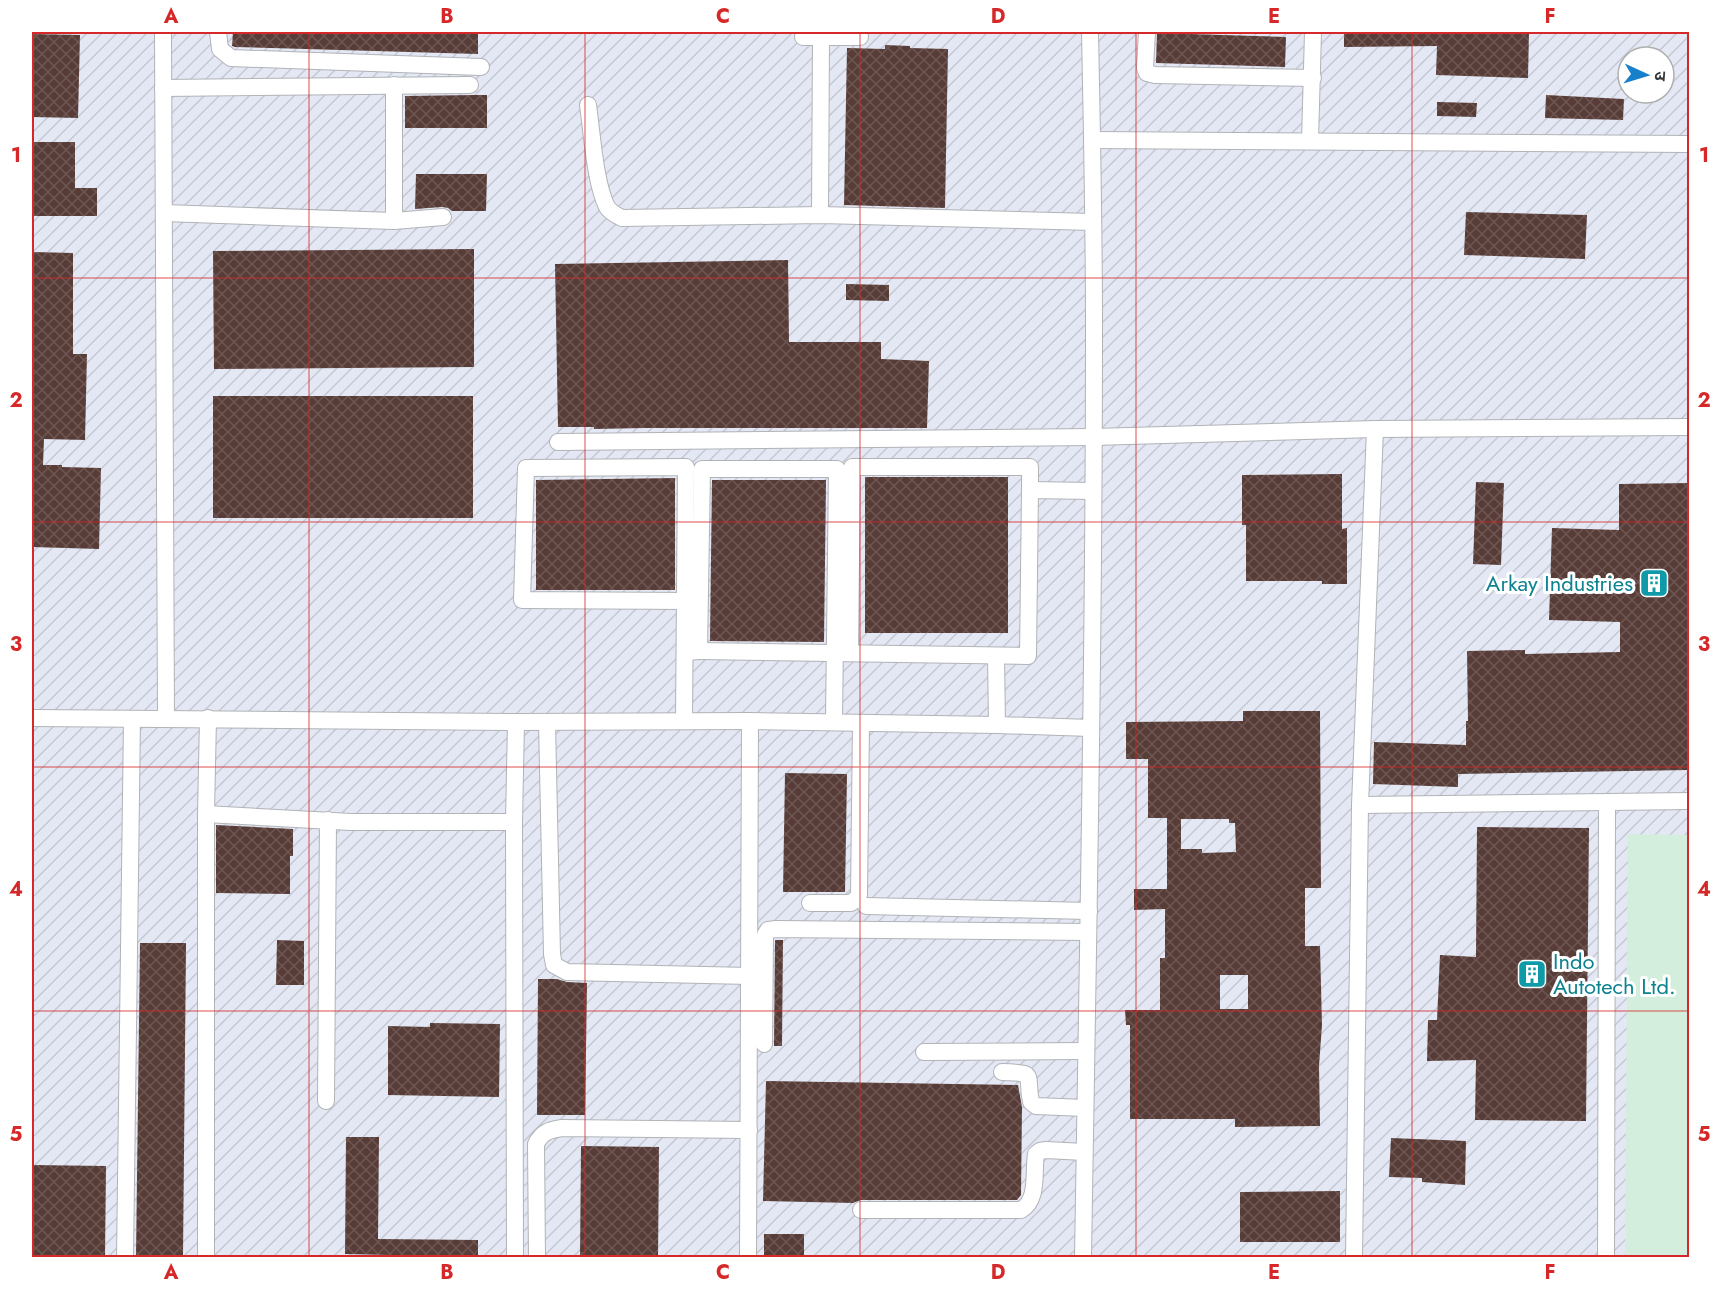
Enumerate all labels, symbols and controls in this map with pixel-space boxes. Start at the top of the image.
text: A [163,2,179,31]
text: B [440,2,454,31]
text: C [716,2,730,31]
text: D [991,2,1005,31]
text: E [1268,2,1280,31]
text: F [1544,2,1556,31]
north arrow [1616,45,1676,105]
text: उ [1649,71,1672,82]
text: 1 [11,141,21,170]
text: 1 [1699,141,1709,170]
text: 2 [9,386,23,415]
text: 2 [1697,386,1711,415]
place label: Arkay Industries [1486,567,1633,599]
building icon: Arkay Industries [1638,567,1670,599]
text: 3 [10,630,22,659]
text: 3 [1698,630,1710,659]
text: 4 [9,875,23,904]
text: 4 [1697,875,1711,904]
place label: Indo Autotech Ltd. [1553,945,1676,1002]
building icon: Indo Autotech Ltd. [1516,958,1548,990]
text: 5 [10,1120,23,1149]
text: 5 [1698,1120,1711,1149]
text: A [163,1258,179,1287]
text: B [440,1258,454,1287]
text: C [716,1258,730,1287]
text: D [991,1258,1005,1287]
text: E [1268,1258,1280,1287]
text: F [1544,1258,1556,1287]

